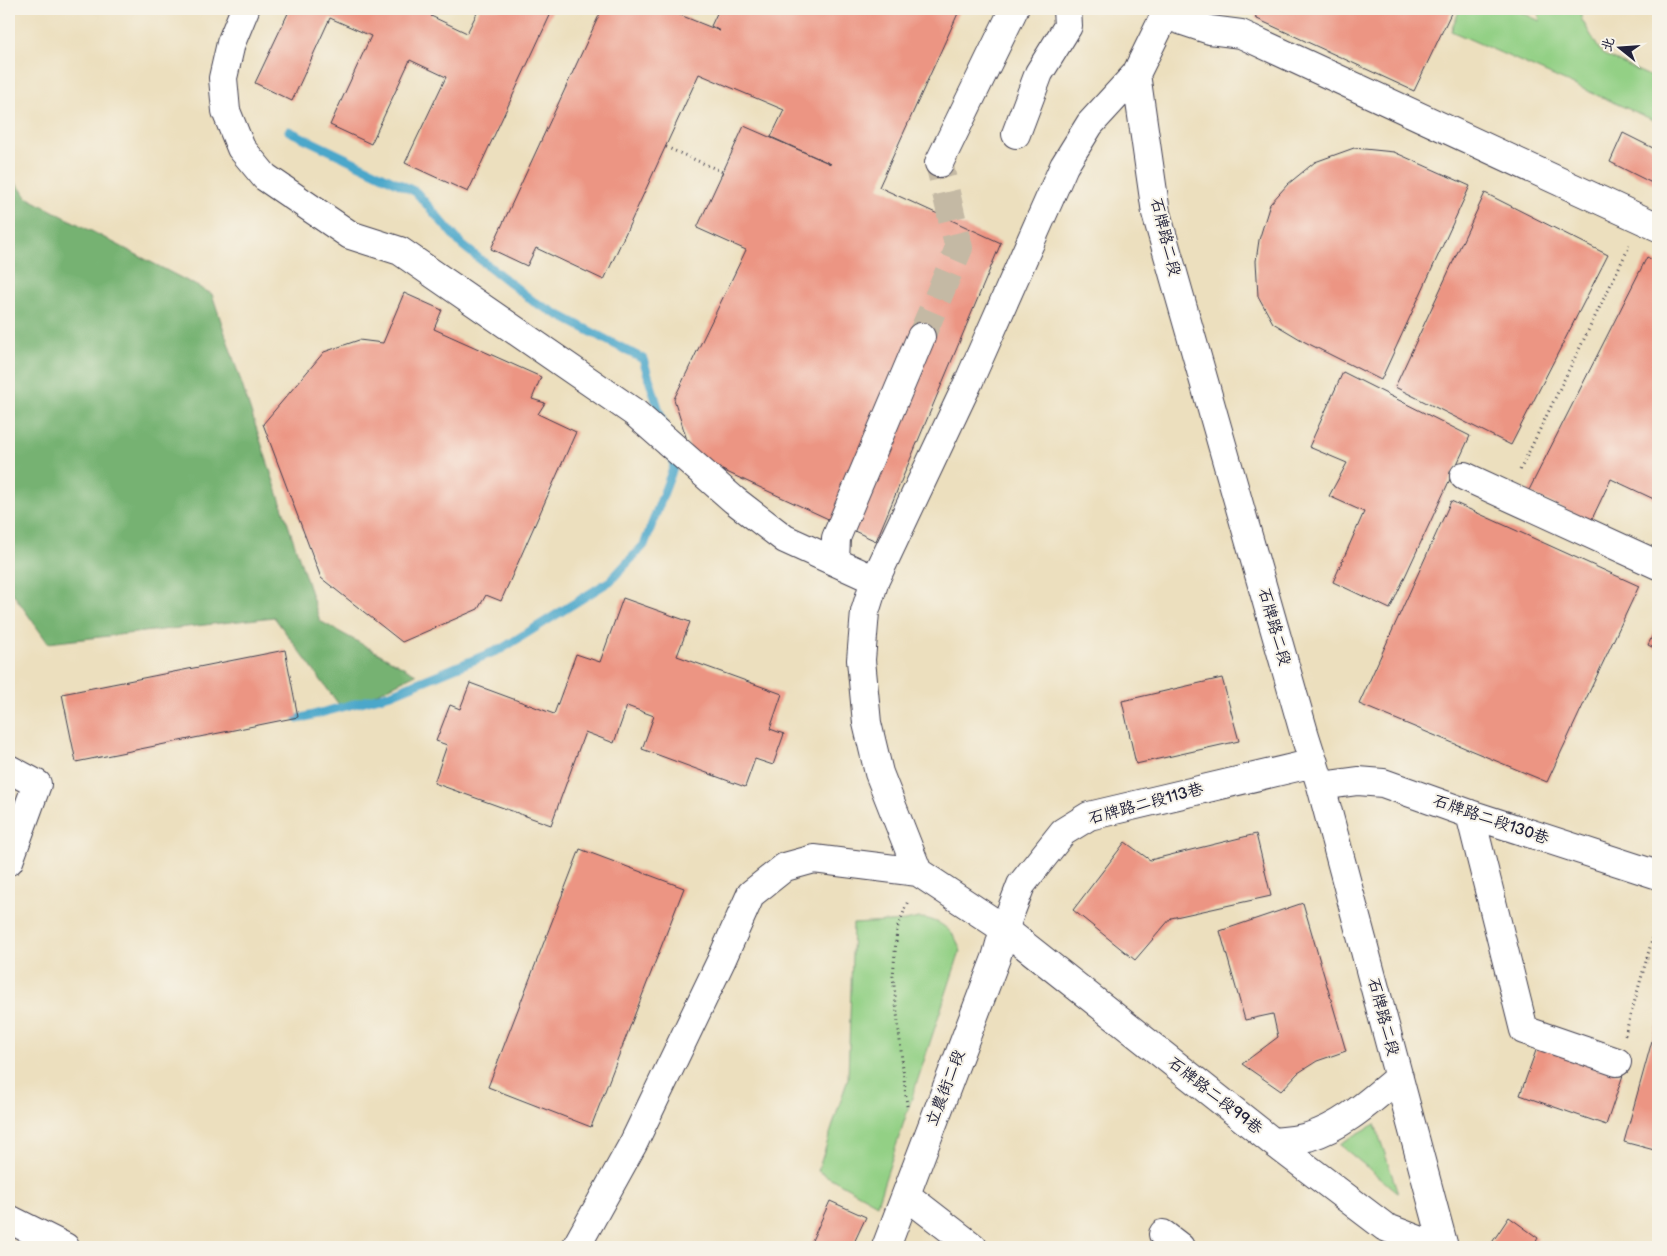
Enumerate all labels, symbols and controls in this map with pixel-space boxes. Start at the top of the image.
north arrow [1594,22,1644,72]
text: 北 [1598,35,1618,54]
street label: 石牌路二段 [1146,196,1184,278]
street label: 石牌路二段 [1254,586,1294,668]
street label: 石牌路二段113巷 [1086,780,1206,828]
street label: 石牌路二段130巷 [1430,791,1552,849]
street label: 石牌路二段 [1363,976,1403,1058]
street label: 立農街二段 [923,1047,969,1129]
street label: 石牌路二段99巷 [1164,1053,1266,1139]

